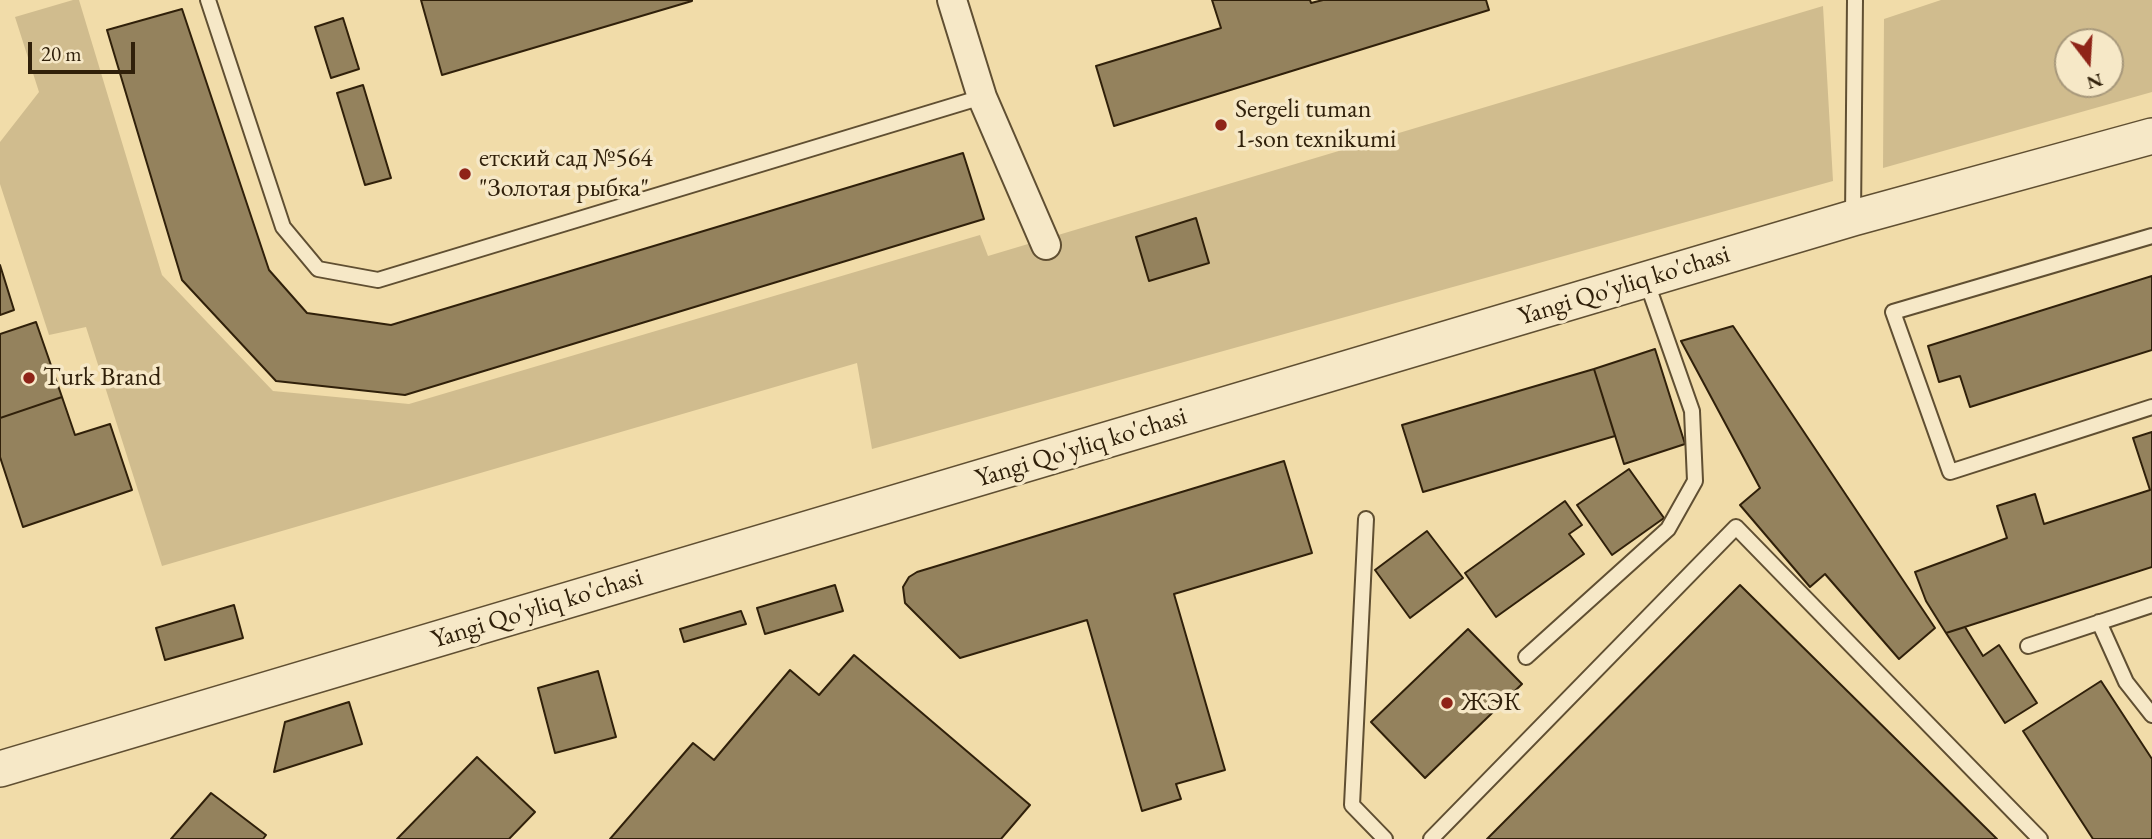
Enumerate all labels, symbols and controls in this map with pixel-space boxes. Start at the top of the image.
scale bar [32,28,138,72]
north arrow [2054,28,2124,98]
text: 20 m [41,40,82,67]
text: N [2084,67,2106,96]
place label: Sergeli tuman 1-son texnikumi [1235,94,1396,156]
marker: Sergeli tuman 1-son texnikumi [1213,117,1229,133]
place label: етский сад №564 "Золотая рыбка" [479,143,653,204]
marker: етский сад №564 "Золотая рыбка" [457,166,473,182]
street label: Yangi Qo'yliq ko'chasi [1515,239,1733,333]
place label: Turk Brand [43,362,161,394]
marker: Turk Brand [21,370,37,386]
street label: Yangi Qo'yliq ko'chasi [972,401,1190,495]
street label: Yangi Qo'yliq ko'chasi [428,562,646,656]
place label: ЖЭК [1461,687,1521,719]
marker: ЖЭК [1439,695,1455,711]

